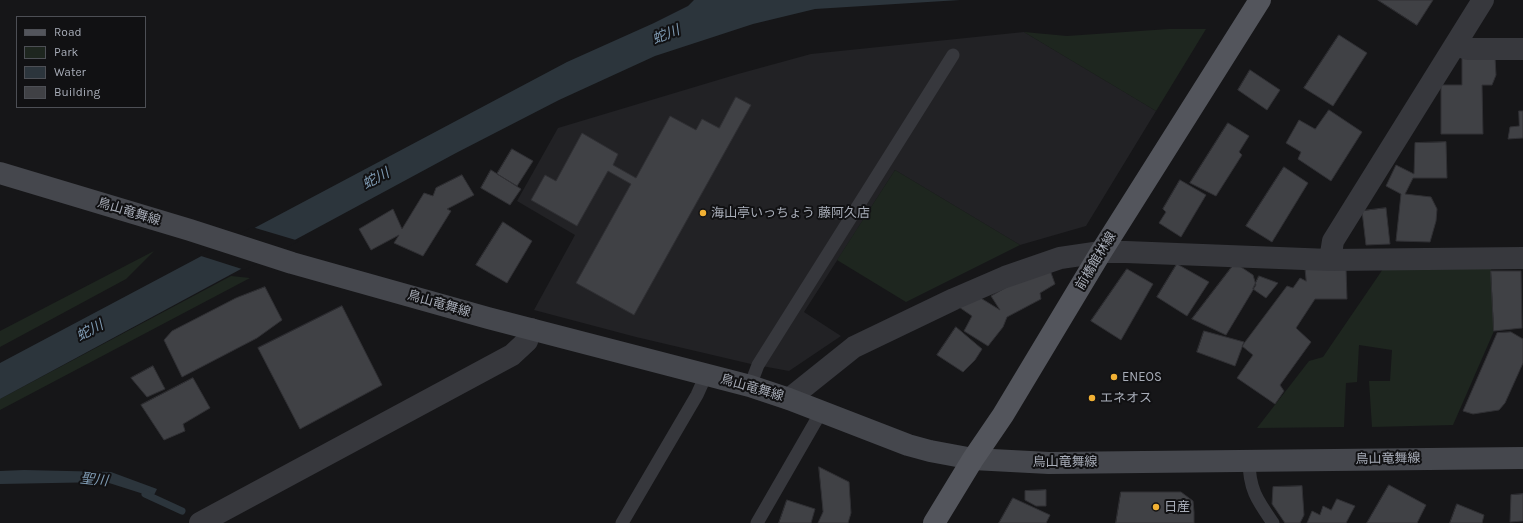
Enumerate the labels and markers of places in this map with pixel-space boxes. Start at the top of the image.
place label: 海山亭いっちょう 藤阿久店 [711,205,870,221]
marker: 海山亭いっちょう 藤阿久店 [698,208,708,218]
place label: ENEOS [1122,369,1162,385]
marker: ENEOS [1109,372,1119,382]
place label: エネオス [1100,390,1152,406]
marker: エネオス [1087,393,1097,403]
place label: 日産 [1164,499,1190,515]
marker: 日産 [1151,502,1161,512]

